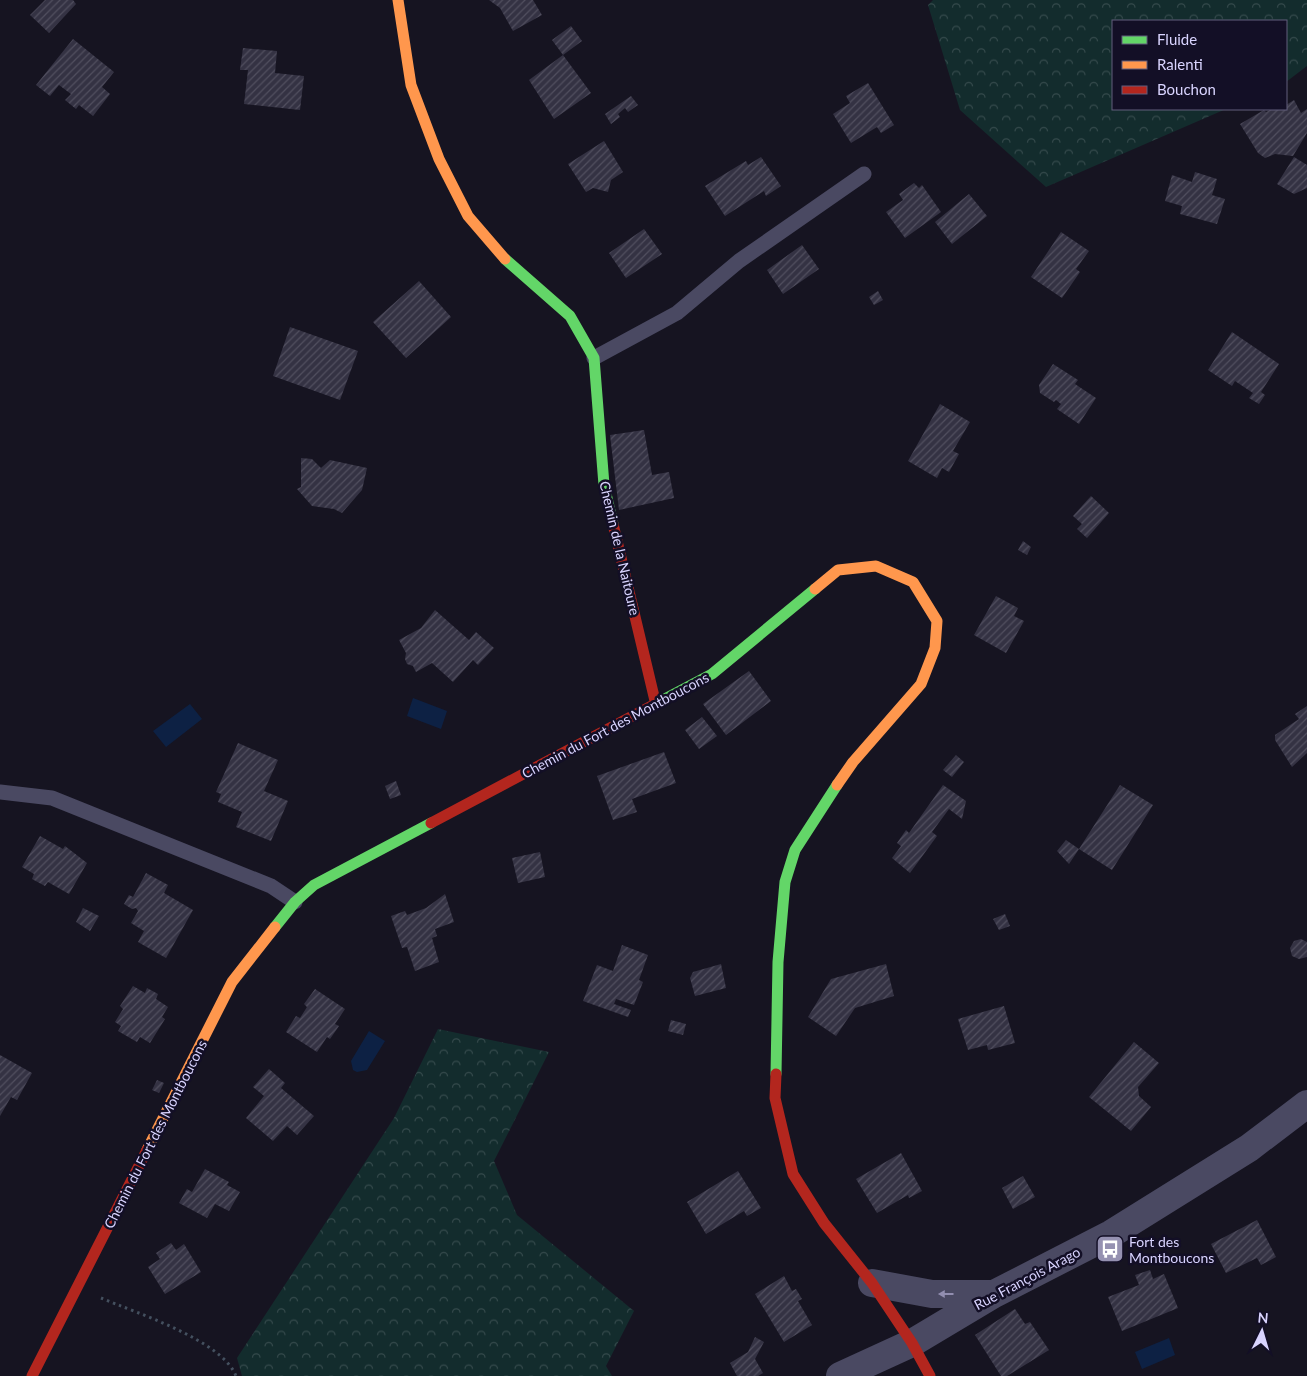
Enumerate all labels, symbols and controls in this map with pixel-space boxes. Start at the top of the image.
legend [1112,20,1287,110]
text: Fluide [1157,30,1197,48]
text: Ralenti [1157,55,1203,73]
text: Bouchon [1157,80,1216,98]
street label: Chemin de la Naitoure [596,479,644,617]
street label: Chemin du Fort des Montboucons [519,668,711,782]
street label: Chemin du Fort des Montboucons [100,1037,210,1231]
place label: Fort des Montboucons [1129,1233,1214,1266]
bus stop icon: Fort des Montboucons [1095,1234,1125,1264]
street label: Rue François Arago [971,1243,1083,1313]
one-way arrow [937,1290,953,1298]
north arrow [1237,1306,1287,1356]
text: N [1257,1309,1269,1326]

